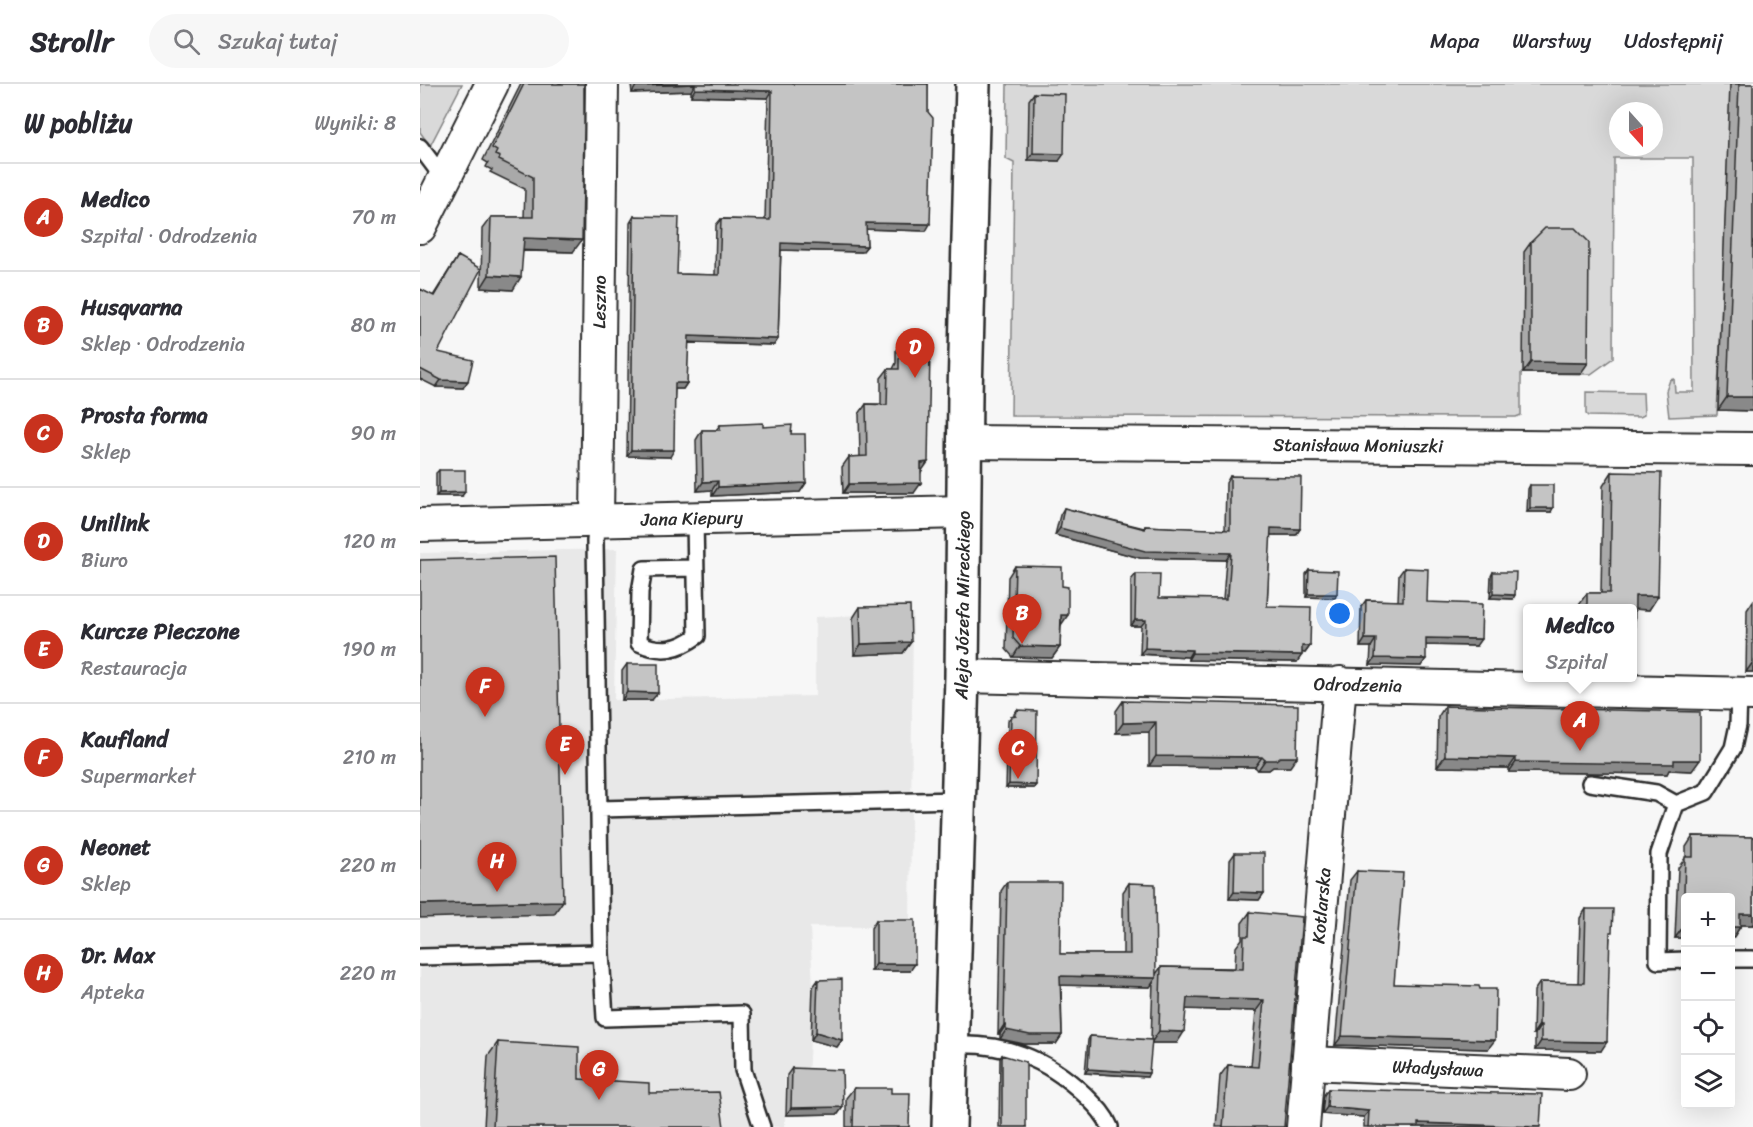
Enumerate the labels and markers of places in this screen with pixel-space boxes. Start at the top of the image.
pin: D [896,328,934,378]
pin: B [1002,594,1042,644]
pin: F [466,668,504,717]
pin: A [1560,702,1600,751]
pin: E [546,726,584,775]
pin: C [998,730,1038,779]
pin: H [478,842,517,892]
pin: G [580,1050,618,1100]

